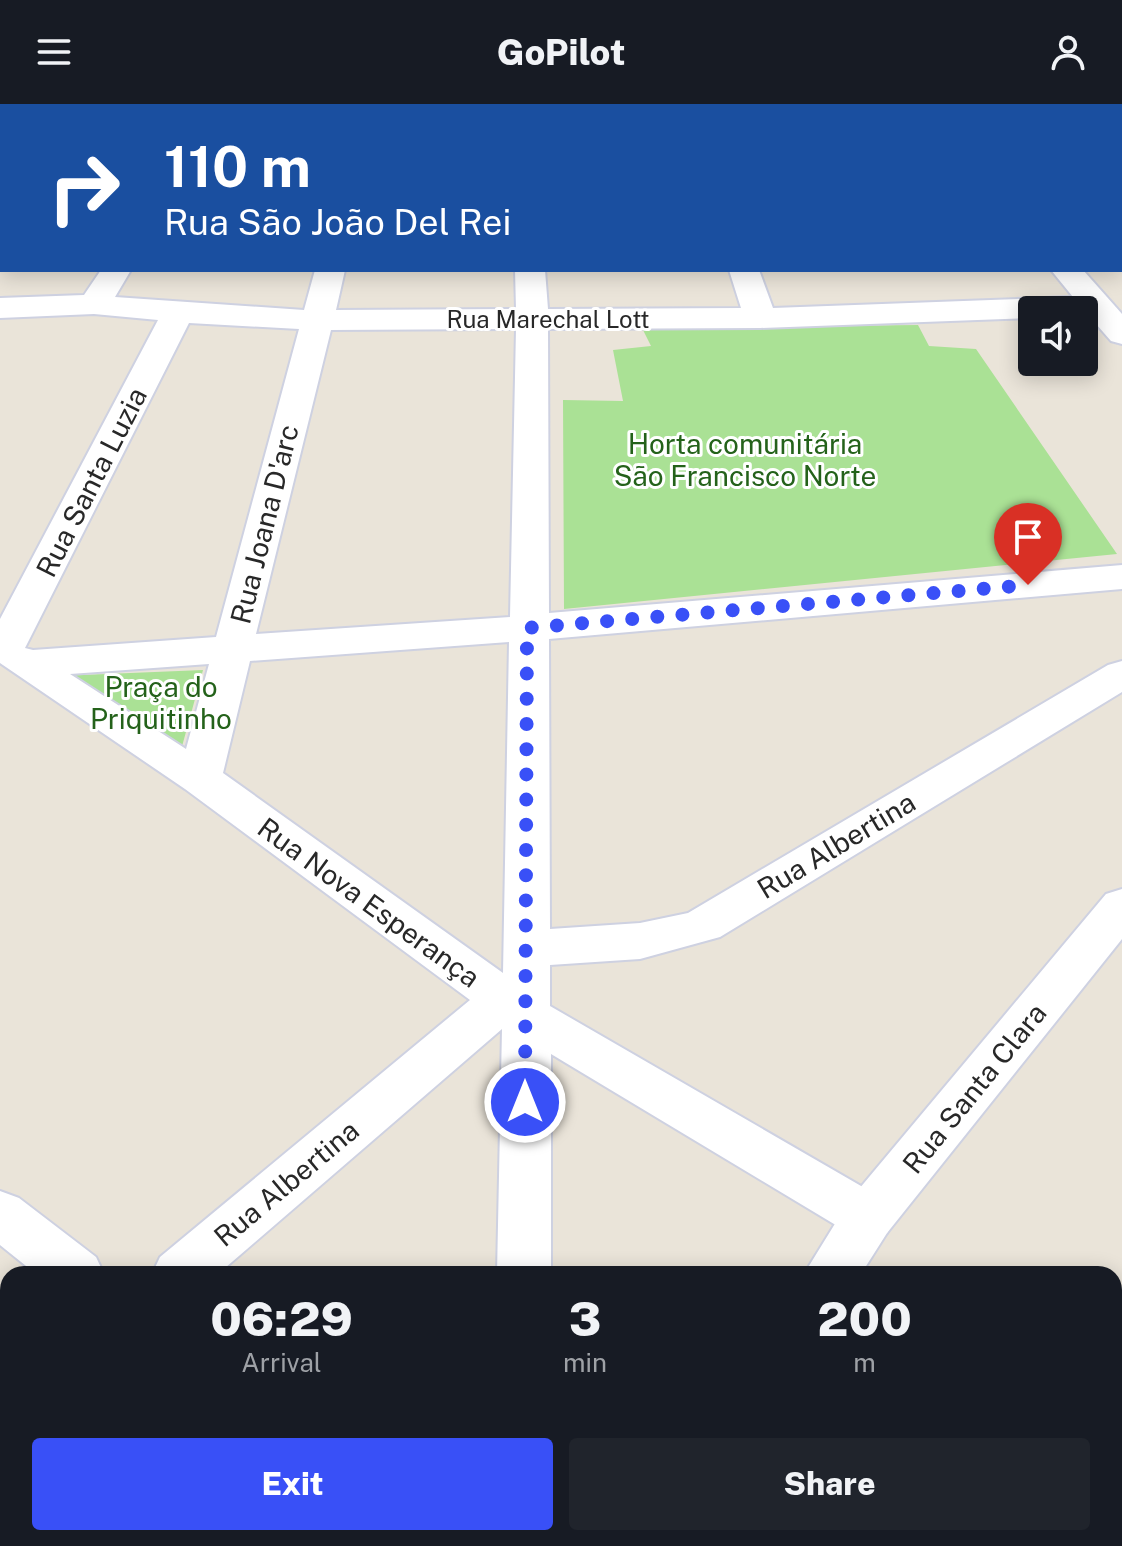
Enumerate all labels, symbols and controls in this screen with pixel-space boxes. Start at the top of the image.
icon: menu [32,30,76,74]
icon: person [1046,30,1090,74]
text: GoPilot [497,31,625,73]
text: 110 m [164,134,311,200]
icon: right [32,136,136,240]
text: Rua São João Del Rei [164,201,511,243]
map controls [1018,296,1098,376]
button: sound [1018,296,1098,376]
street label: Rua Marechal Lott [446,305,650,333]
street label: Rua Santa Luzia [29,382,153,582]
street label: Rua Joana D'arc [223,421,305,627]
park label: Horta comunitária São Francisco Norte [614,427,876,492]
pin [994,503,1062,585]
icon: arrive [1006,515,1050,559]
park label: Praça do Priquitinho [90,670,232,735]
street label: Rua Albertina [751,785,921,905]
street label: Rua Nova Esperança [252,810,486,994]
street label: Rua Santa Clara [895,996,1053,1180]
position arrow [483,1060,567,1144]
street label: Rua Albertina [207,1113,365,1253]
text: 06:29 [210,1290,353,1347]
text: 3 [569,1290,601,1347]
text: 200 [817,1290,912,1347]
text: Arrival [241,1347,322,1378]
text: min [563,1347,607,1378]
text: m [853,1347,876,1378]
button: Exit [32,1438,553,1530]
button: Share [569,1438,1090,1530]

